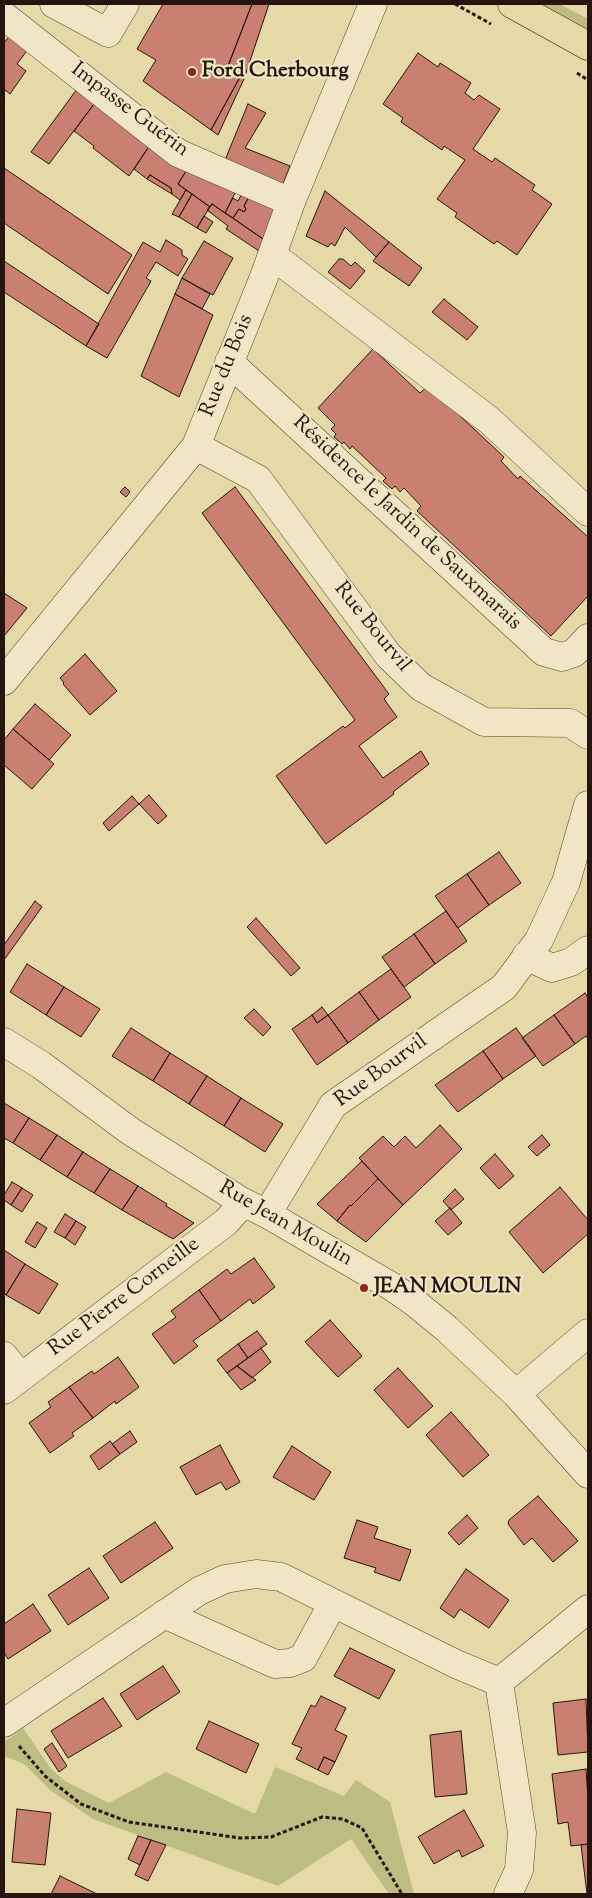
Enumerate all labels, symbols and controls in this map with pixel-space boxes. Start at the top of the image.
street label: Impasse Guérin [65,58,193,164]
place label: Ford Cherbourg [202,59,349,85]
marker: Ford Cherbourg [186,66,198,78]
street label: Rue du Bois [196,311,260,421]
street label: Résidence le Jardin de Sauxmarais [286,411,526,637]
street label: Rue Bourvil [327,578,415,678]
street label: Rue Bourvil [331,1030,433,1114]
street label: Rue Jean Moulin [214,1177,356,1273]
street label: Rue Pierre Corneille [44,1233,206,1363]
place label: JEAN MOULIN [374,1275,521,1301]
marker: JEAN MOULIN [358,1282,370,1294]

